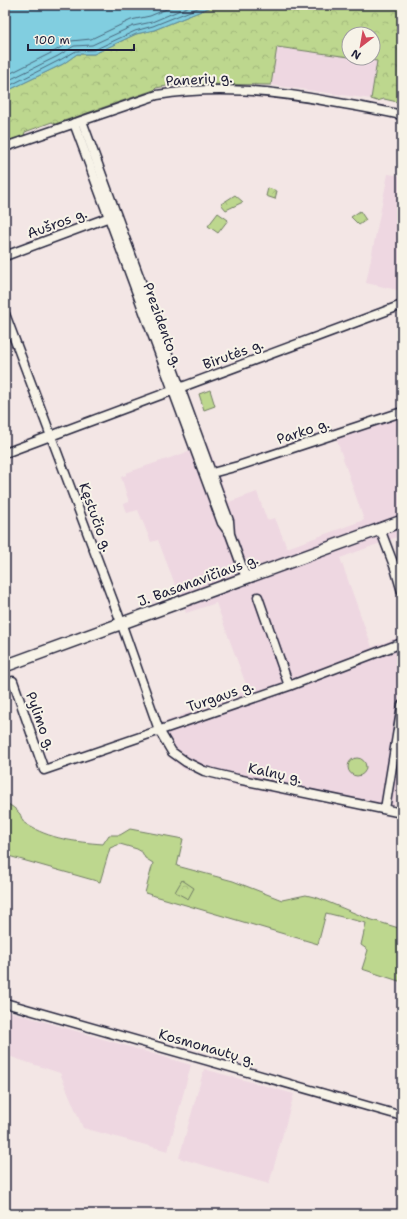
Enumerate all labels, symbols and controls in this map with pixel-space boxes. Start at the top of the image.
scale bar [28,26,134,52]
north arrow [341,26,381,66]
text: 100 m [34,32,70,48]
text: N [348,45,364,63]
street label: Panerių g. [165,68,233,90]
street label: Aušros g. [25,204,89,242]
street label: Prezidento g. [139,280,187,370]
street label: Birutės g. [200,335,266,373]
street label: Parko g. [274,414,332,448]
street label: Kęstučio g. [75,480,117,554]
street label: J. Basanavičiaus g. [135,550,261,610]
street label: Turgaus g. [184,676,256,716]
street label: Pylimo g. [22,689,60,753]
street label: Kalnų g. [246,759,304,787]
street label: Kosmonautų g. [157,1025,257,1069]

